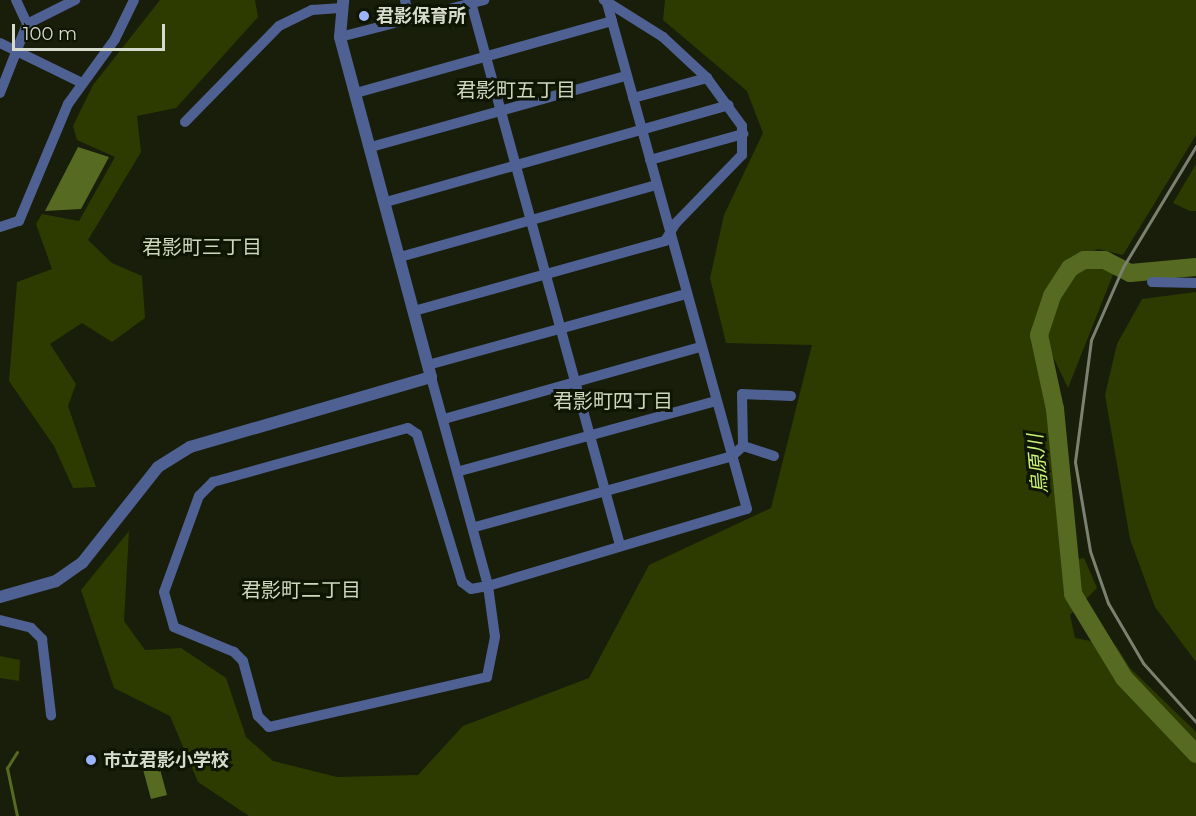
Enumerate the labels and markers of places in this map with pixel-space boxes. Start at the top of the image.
place label: 君影保育所 [376,5,466,27]
marker: 君影保育所 [357,9,371,23]
place label: 市立君影小学校 [103,749,229,771]
marker: 市立君影小学校 [84,753,98,767]

